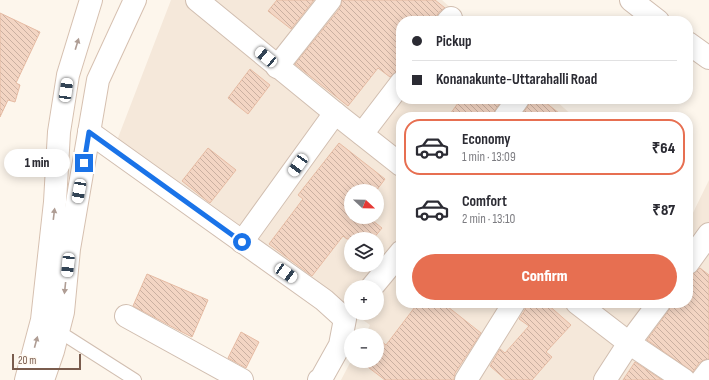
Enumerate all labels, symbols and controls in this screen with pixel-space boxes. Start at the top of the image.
text: Pickup [436,32,472,51]
one-way arrow [75,38,81,50]
car [253,45,279,69]
text: Konanakunte-Uttarahalli Road [436,70,597,89]
car [58,77,74,103]
icon: car [414,129,450,165]
text: Economy [462,130,511,149]
text: ₹64 [652,139,675,158]
callout: 1 min [4,149,70,177]
text: 1 min · 13:09 [462,149,516,165]
car [286,152,310,178]
route end [75,154,93,172]
text: 1 min [25,155,49,171]
car [71,178,87,204]
north arrow [344,184,384,224]
map controls [344,184,384,368]
icon: car [414,191,450,227]
text: Comfort [462,192,507,211]
text: ₹87 [652,201,675,220]
one-way arrow [51,208,57,220]
text: 2 min · 13:10 [462,211,515,227]
button: layers [344,232,384,272]
route start [233,233,251,251]
car [61,252,75,278]
button: Confirm [412,254,677,300]
car [273,261,299,285]
button: + [344,280,384,320]
one-way arrow [62,282,69,294]
button: − [344,328,384,368]
one-way arrow [33,336,39,348]
scale bar [12,352,81,371]
text: 20 m [18,354,36,367]

